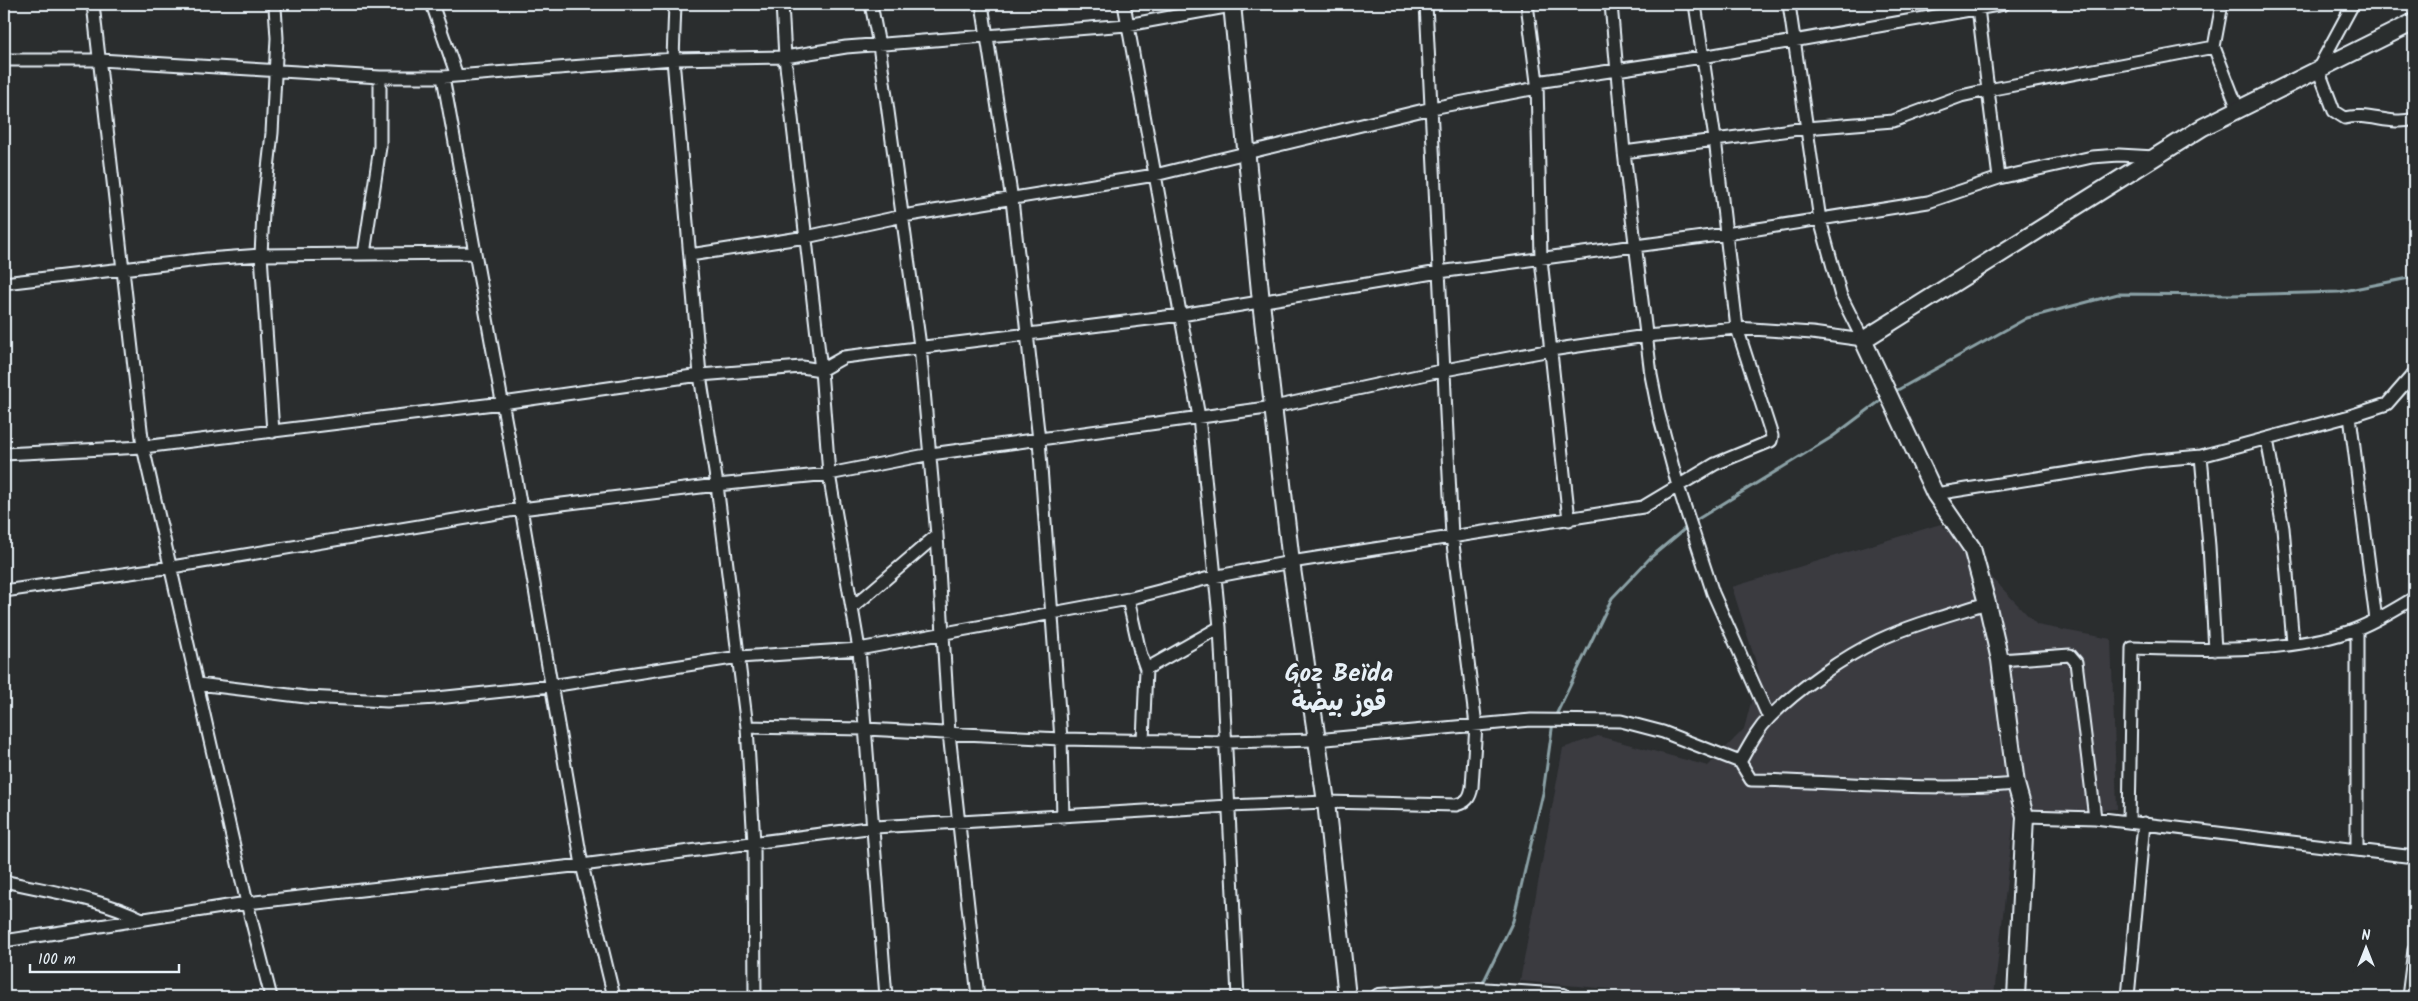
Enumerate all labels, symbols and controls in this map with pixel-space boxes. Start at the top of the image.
district label: Goz Beïda قوز بيضة [1285,654,1393,723]
north arrow [2340,924,2390,974]
text: N [2362,925,2371,947]
scale bar [30,941,179,973]
text: 100 m [38,948,76,972]

